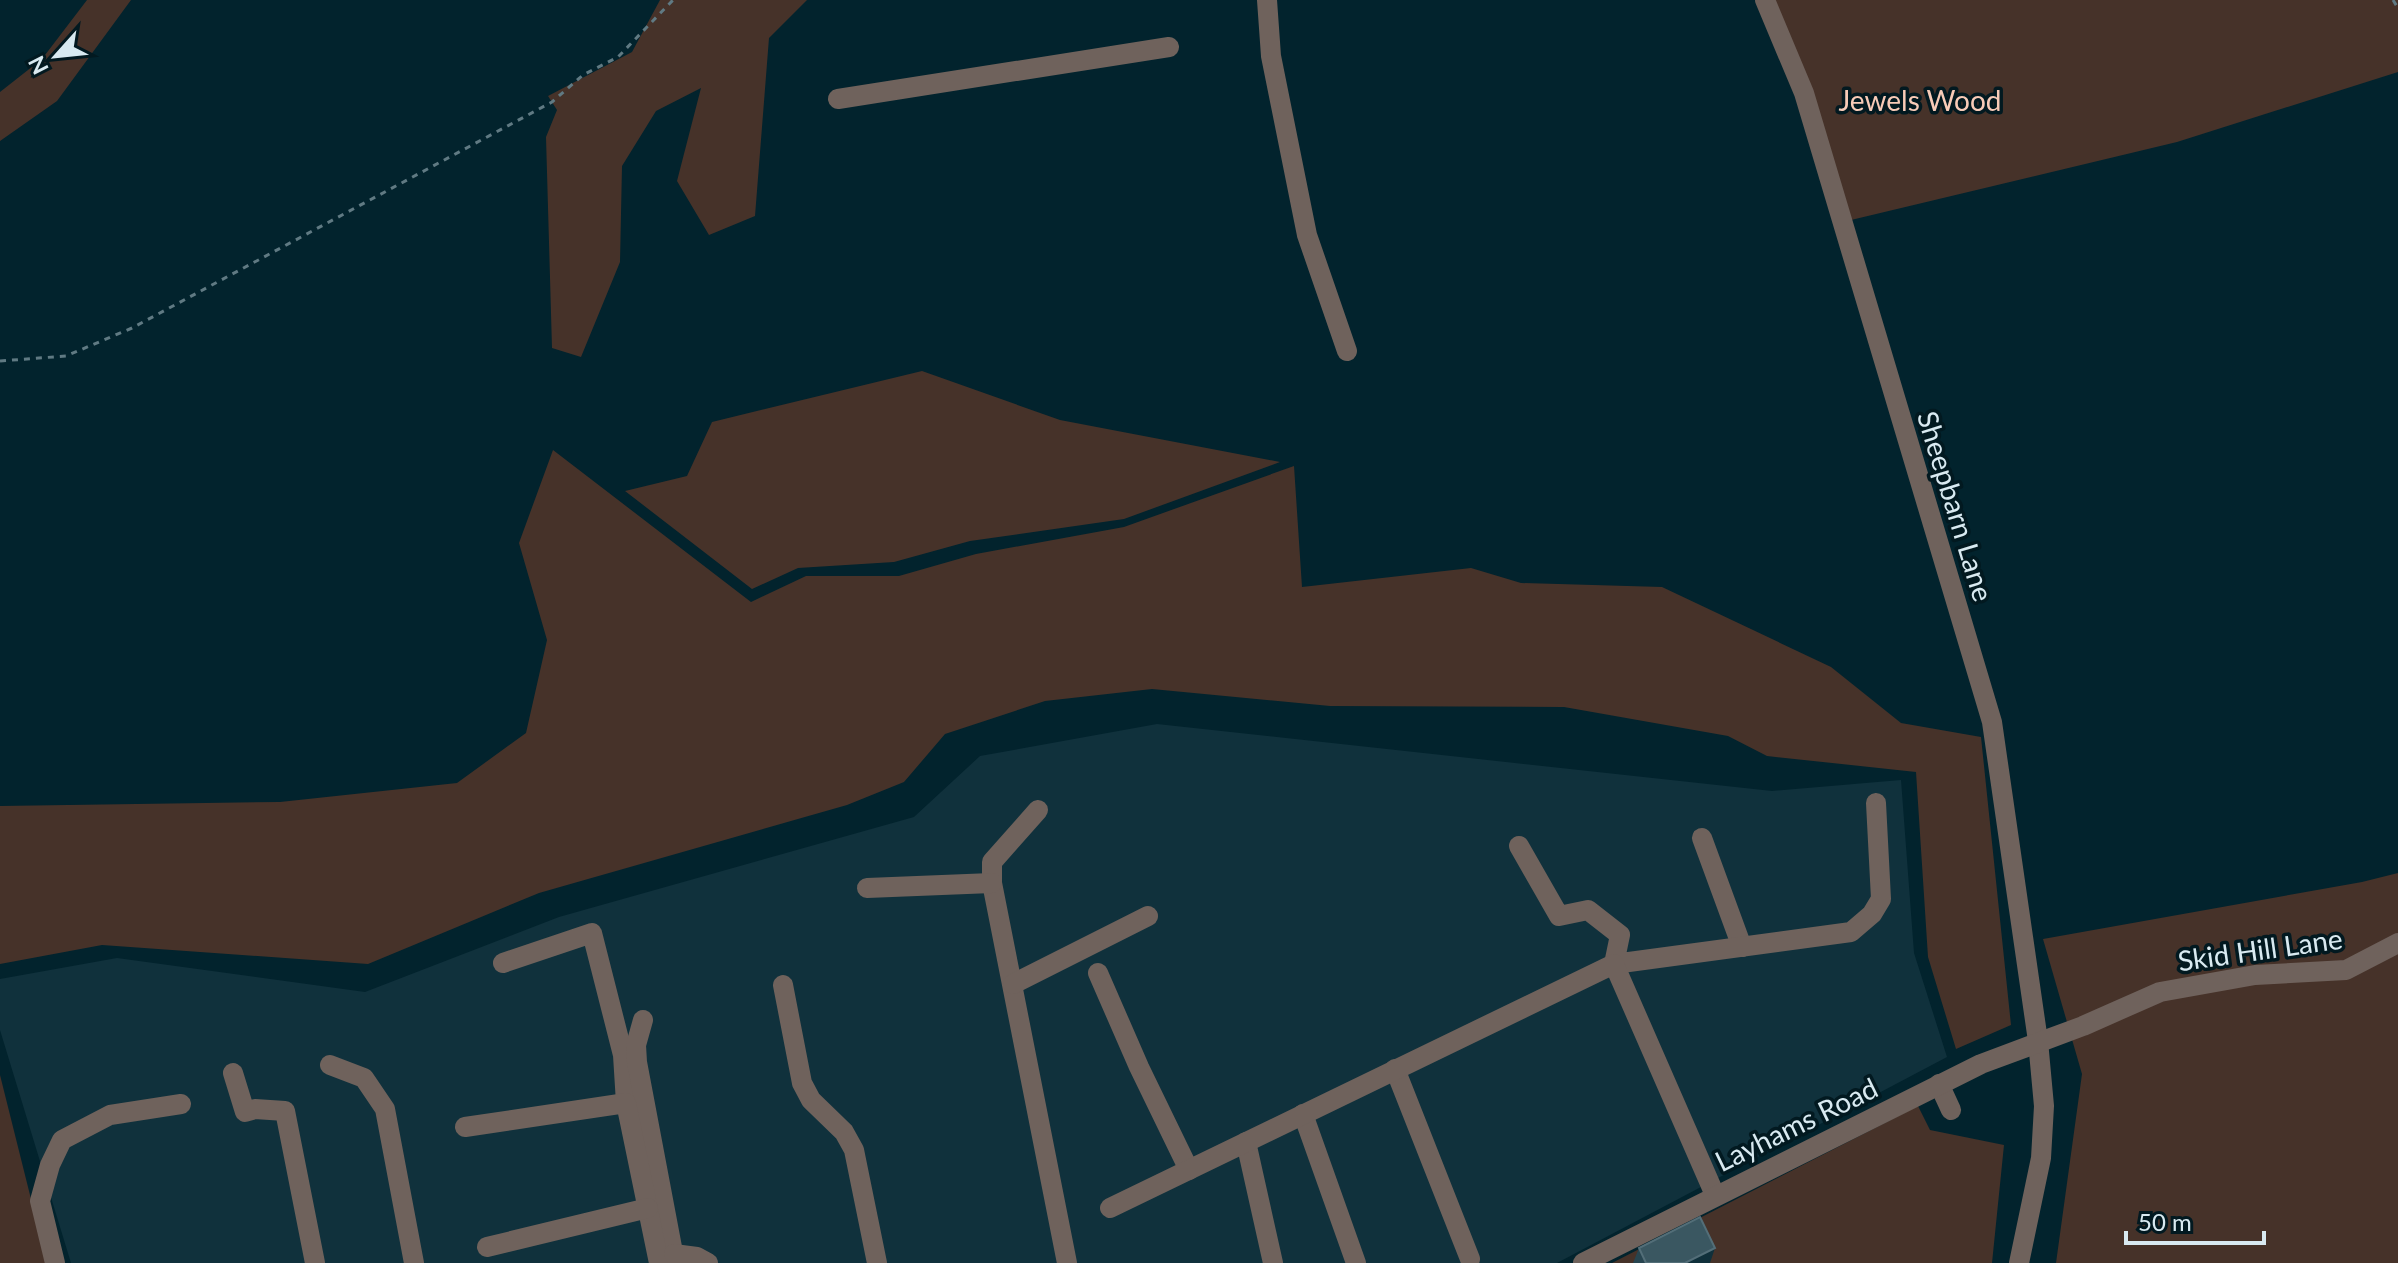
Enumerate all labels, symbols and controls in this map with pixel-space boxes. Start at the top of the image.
north arrow [16,16,96,96]
text: N [22,52,54,79]
park label: Jewels Wood [1839,83,2001,117]
street label: Sheepbarn Lane [1911,407,2001,605]
street label: Skid Hill Lane [2176,921,2344,977]
street label: Layhams Road [1709,1070,1883,1178]
scale bar [2126,1195,2264,1245]
text: 50 m [2138,1207,2192,1236]

